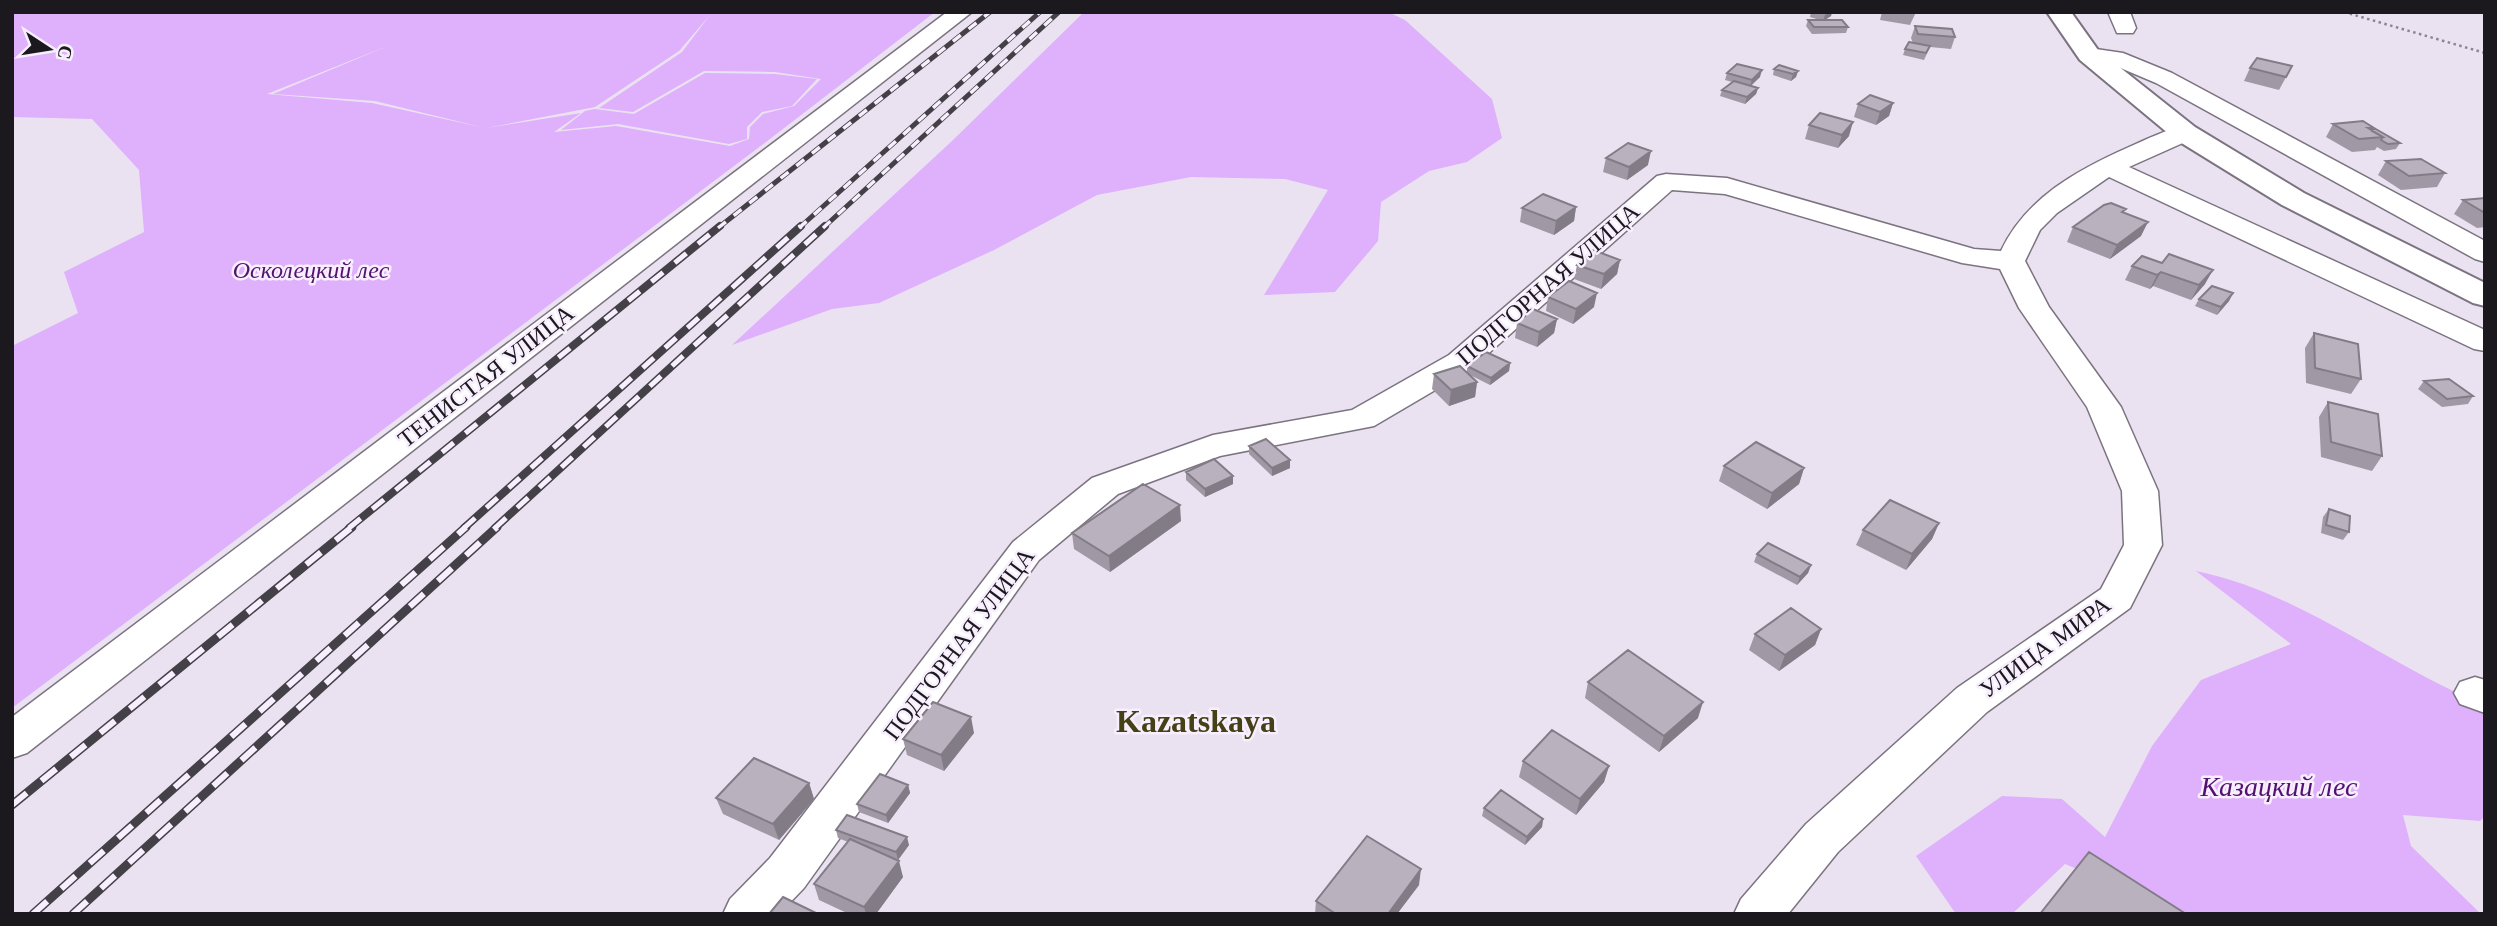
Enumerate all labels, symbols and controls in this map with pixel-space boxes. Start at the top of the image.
north arrow [14,14,84,84]
text: С [53,44,77,61]
street label: ПОДГОРНАЯ УЛИЦА [1452,197,1645,370]
park label: Осколецкий лес [233,257,390,283]
street label: ТЕНИСТАЯ УЛИЦА [393,299,579,453]
street label: ПОДГОРНАЯ УЛИЦА [878,543,1040,745]
street label: УЛИЦА МИРА [1975,591,2116,703]
district label: Kazatskaya [1116,703,1276,739]
park label: Казацкий лес [2199,771,2358,802]

